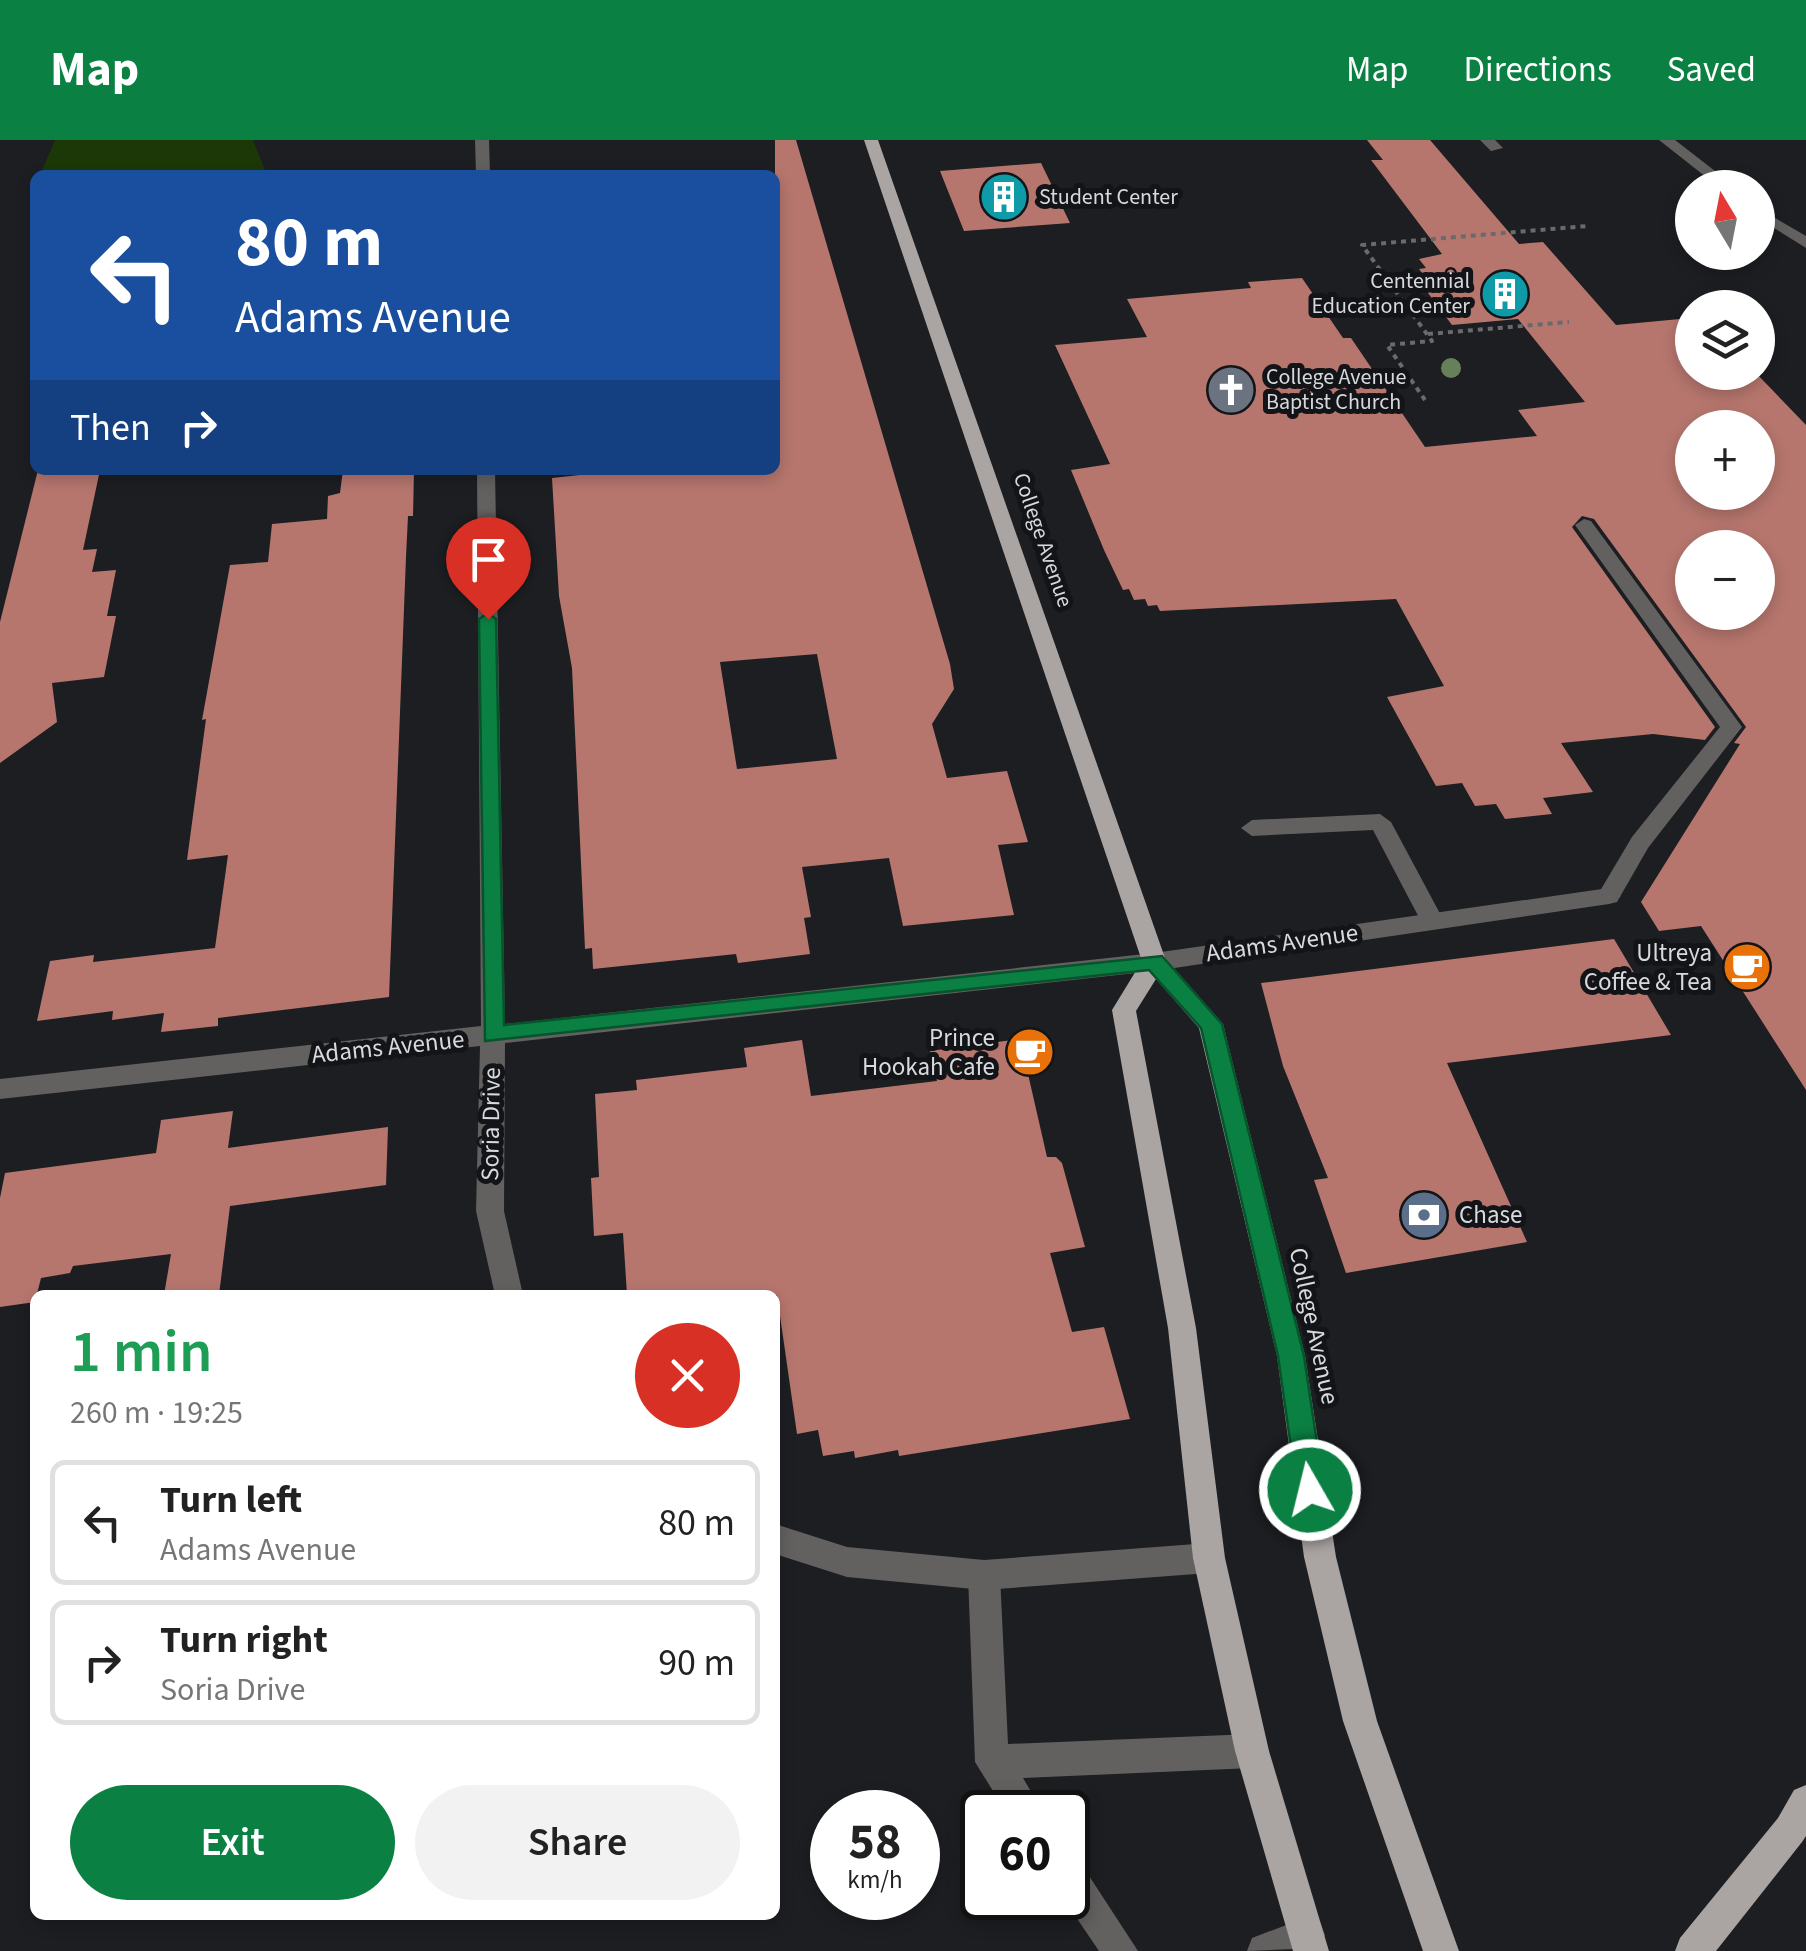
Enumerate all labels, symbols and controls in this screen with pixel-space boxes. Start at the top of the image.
text: Map [50,36,139,104]
text: Map [1346,45,1409,95]
text: Directions [1464,45,1612,95]
text: Saved [1667,45,1756,95]
north arrow [1675,170,1775,270]
map controls [1675,170,1775,630]
building icon: Student Center [978,171,1030,223]
place label: Student Center [1039,181,1178,213]
text: 80 m [235,193,383,293]
icon: left [70,210,200,340]
place label: Centennial Education Center [1311,265,1470,322]
building icon: Centennial Education Center [1479,268,1531,320]
text: Adams Avenue [235,286,511,350]
button: layers [1675,290,1775,390]
place label: College Avenue Baptist Church [1266,361,1406,418]
church icon: College Avenue Baptist Church [1205,364,1257,416]
icon: right [171,400,226,455]
text: Then [70,401,151,455]
button: + [1675,410,1775,510]
street label: College Avenue [1005,468,1081,612]
pin [446,517,531,620]
button: − [1675,530,1775,630]
icon: arrive [461,532,516,587]
street label: Adams Avenue [1204,915,1360,971]
place label: Ultreya Coffee & Tea [1584,935,1712,1000]
cafe icon: Ultreya Coffee & Tea [1721,941,1773,993]
place label: Prince Hookah Cafe [862,1020,995,1085]
street label: Adams Avenue [310,1021,466,1073]
cafe icon: Prince Hookah Cafe [1004,1026,1056,1078]
street label: Soria Drive [472,1067,510,1181]
bank icon: Chase [1398,1189,1450,1241]
place label: Chase [1459,1197,1522,1233]
street label: College Avenue [1280,1244,1348,1408]
text: 1 min [70,1310,213,1395]
button: close [635,1323,740,1428]
text: 260 m · 19:25 [70,1390,243,1436]
position arrow [1258,1438,1362,1542]
text: Turn left [160,1473,302,1527]
icon: left [75,1495,130,1550]
text: 80 m [658,1496,735,1550]
text: Adams Avenue [160,1527,356,1573]
text: Turn right [160,1613,328,1667]
icon: right [75,1635,130,1690]
text: 90 m [658,1636,735,1690]
text: Soria Drive [160,1667,305,1713]
button: Exit [70,1785,395,1900]
button: Share [415,1785,740,1900]
speed limit sign: 60 [960,1790,1090,1920]
text: 58 [849,1807,901,1878]
text: km/h [847,1862,903,1898]

